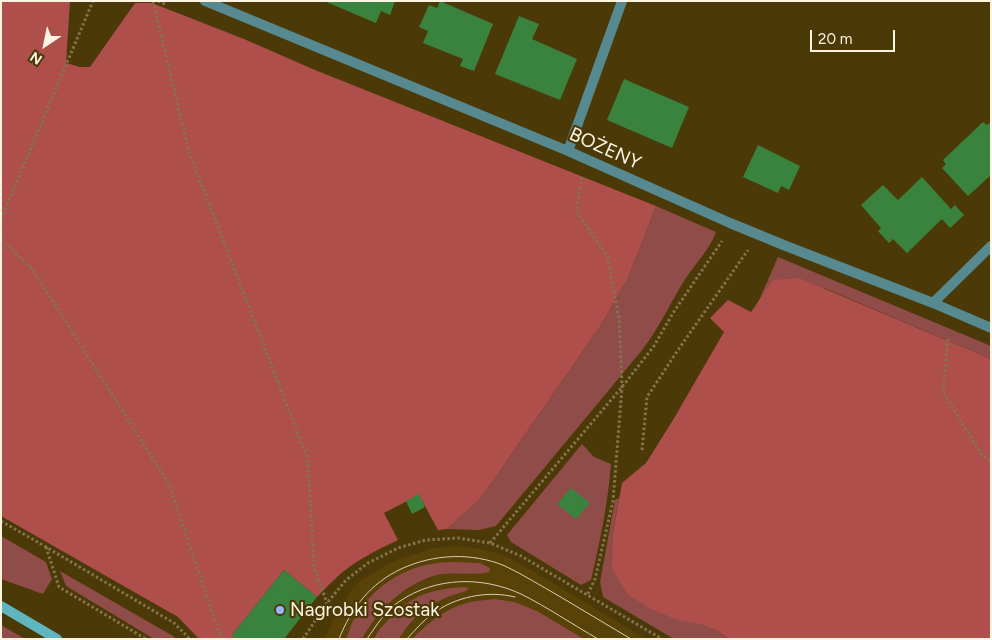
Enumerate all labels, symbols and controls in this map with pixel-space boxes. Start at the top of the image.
north arrow [20,20,70,70]
scale bar [812,20,897,52]
text: 20 m [818,30,852,48]
text: N [27,48,46,68]
street label: BOŻENY [566,123,644,175]
place label: Nagrobki Szostak [290,599,439,621]
marker: Nagrobki Szostak [274,604,286,616]

